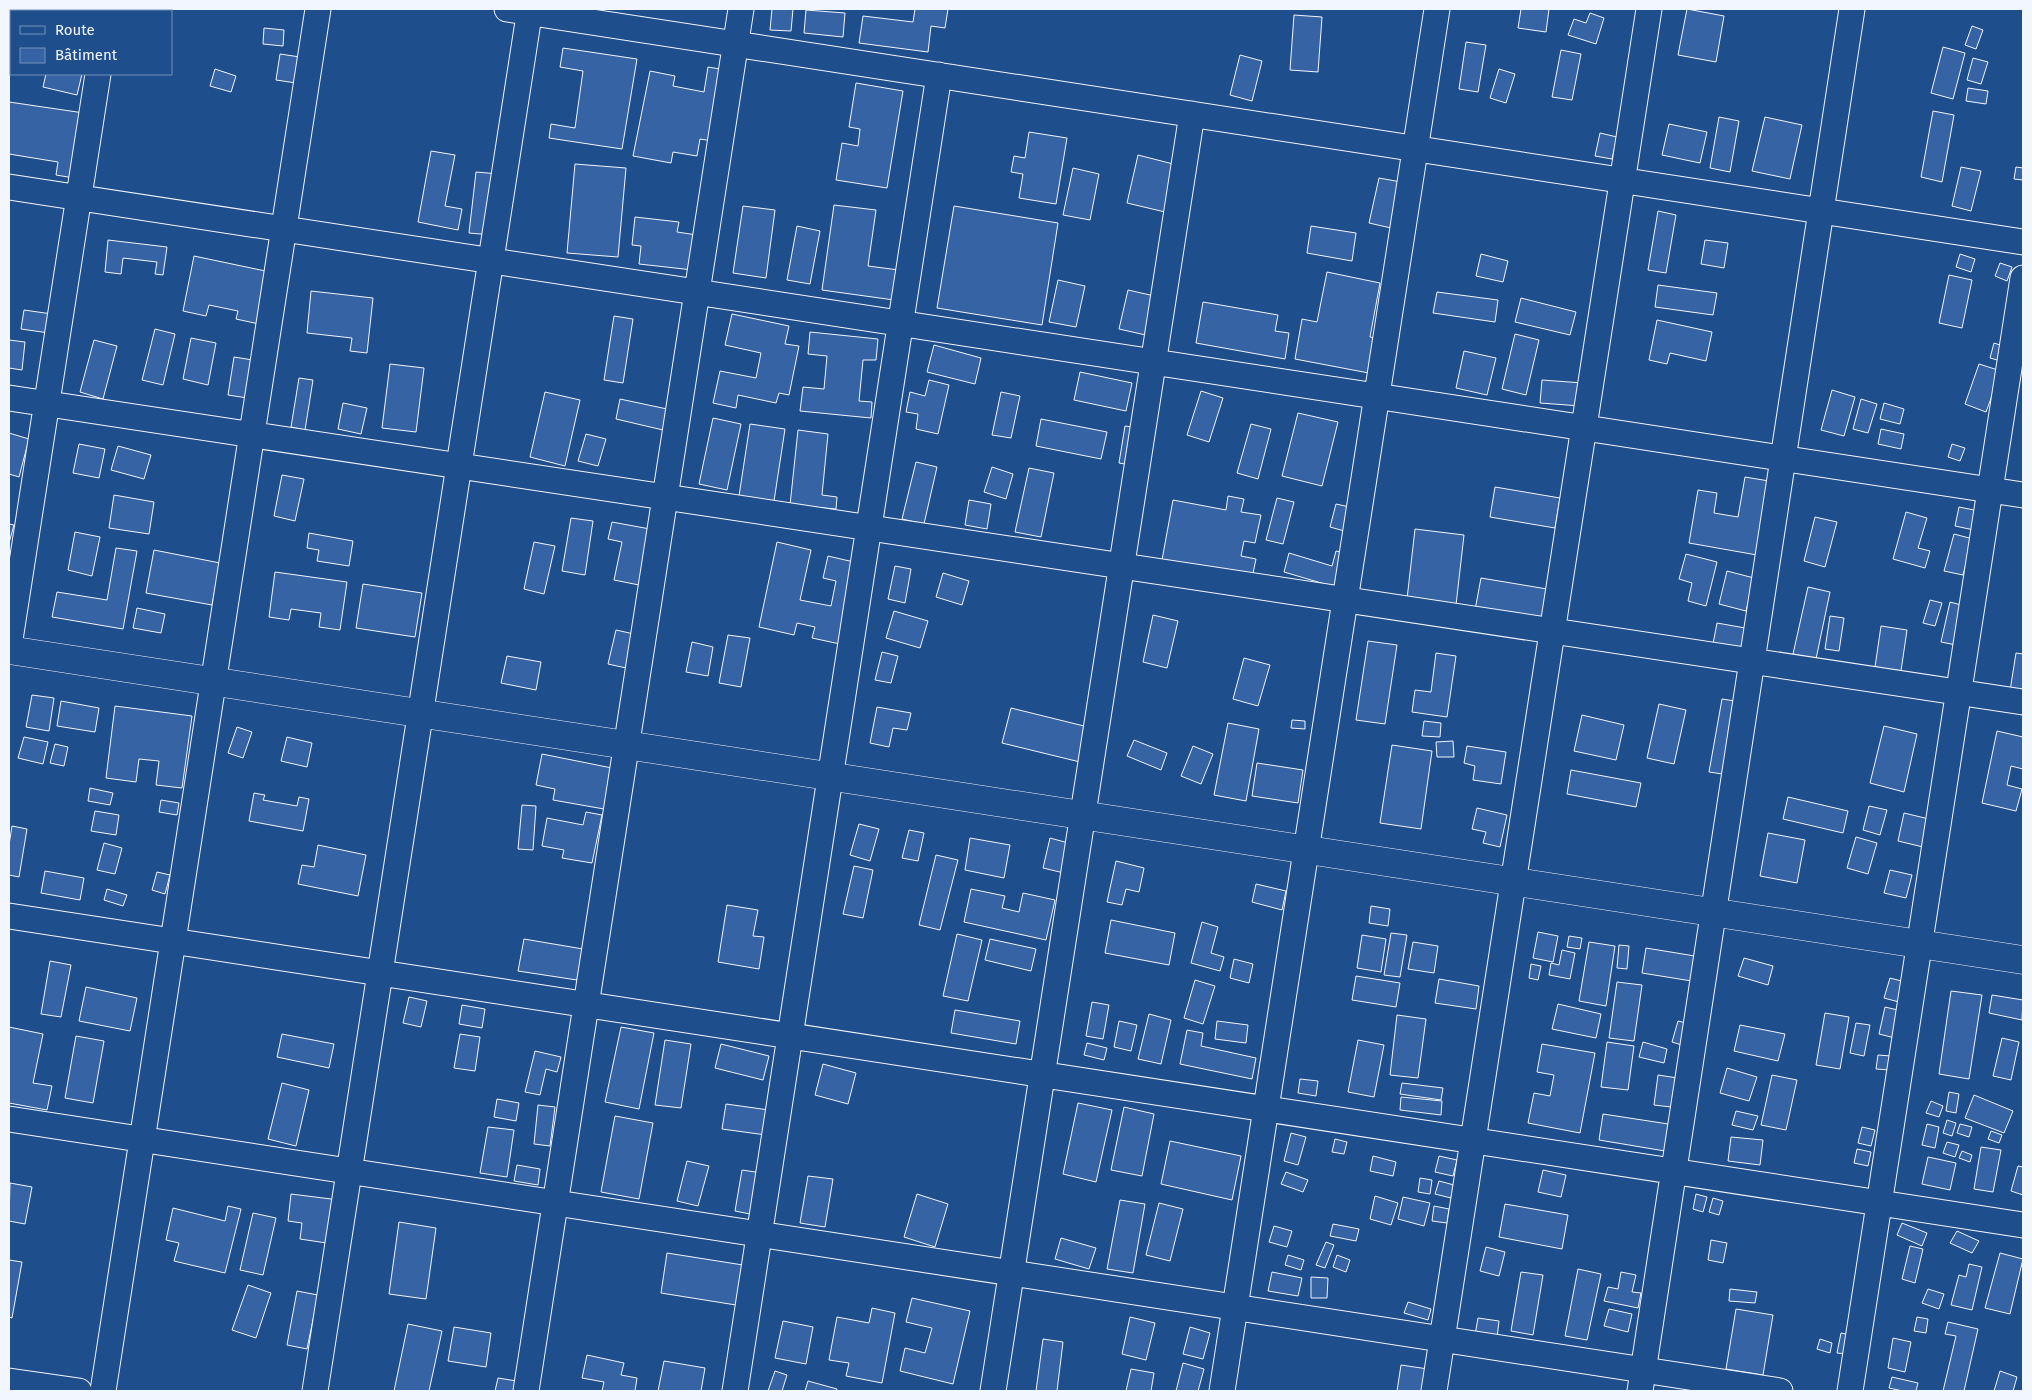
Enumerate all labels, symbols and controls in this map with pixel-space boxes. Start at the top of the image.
legend [10,10,172,75]
text: Route [55,21,95,39]
text: Bâtiment [55,46,118,64]

